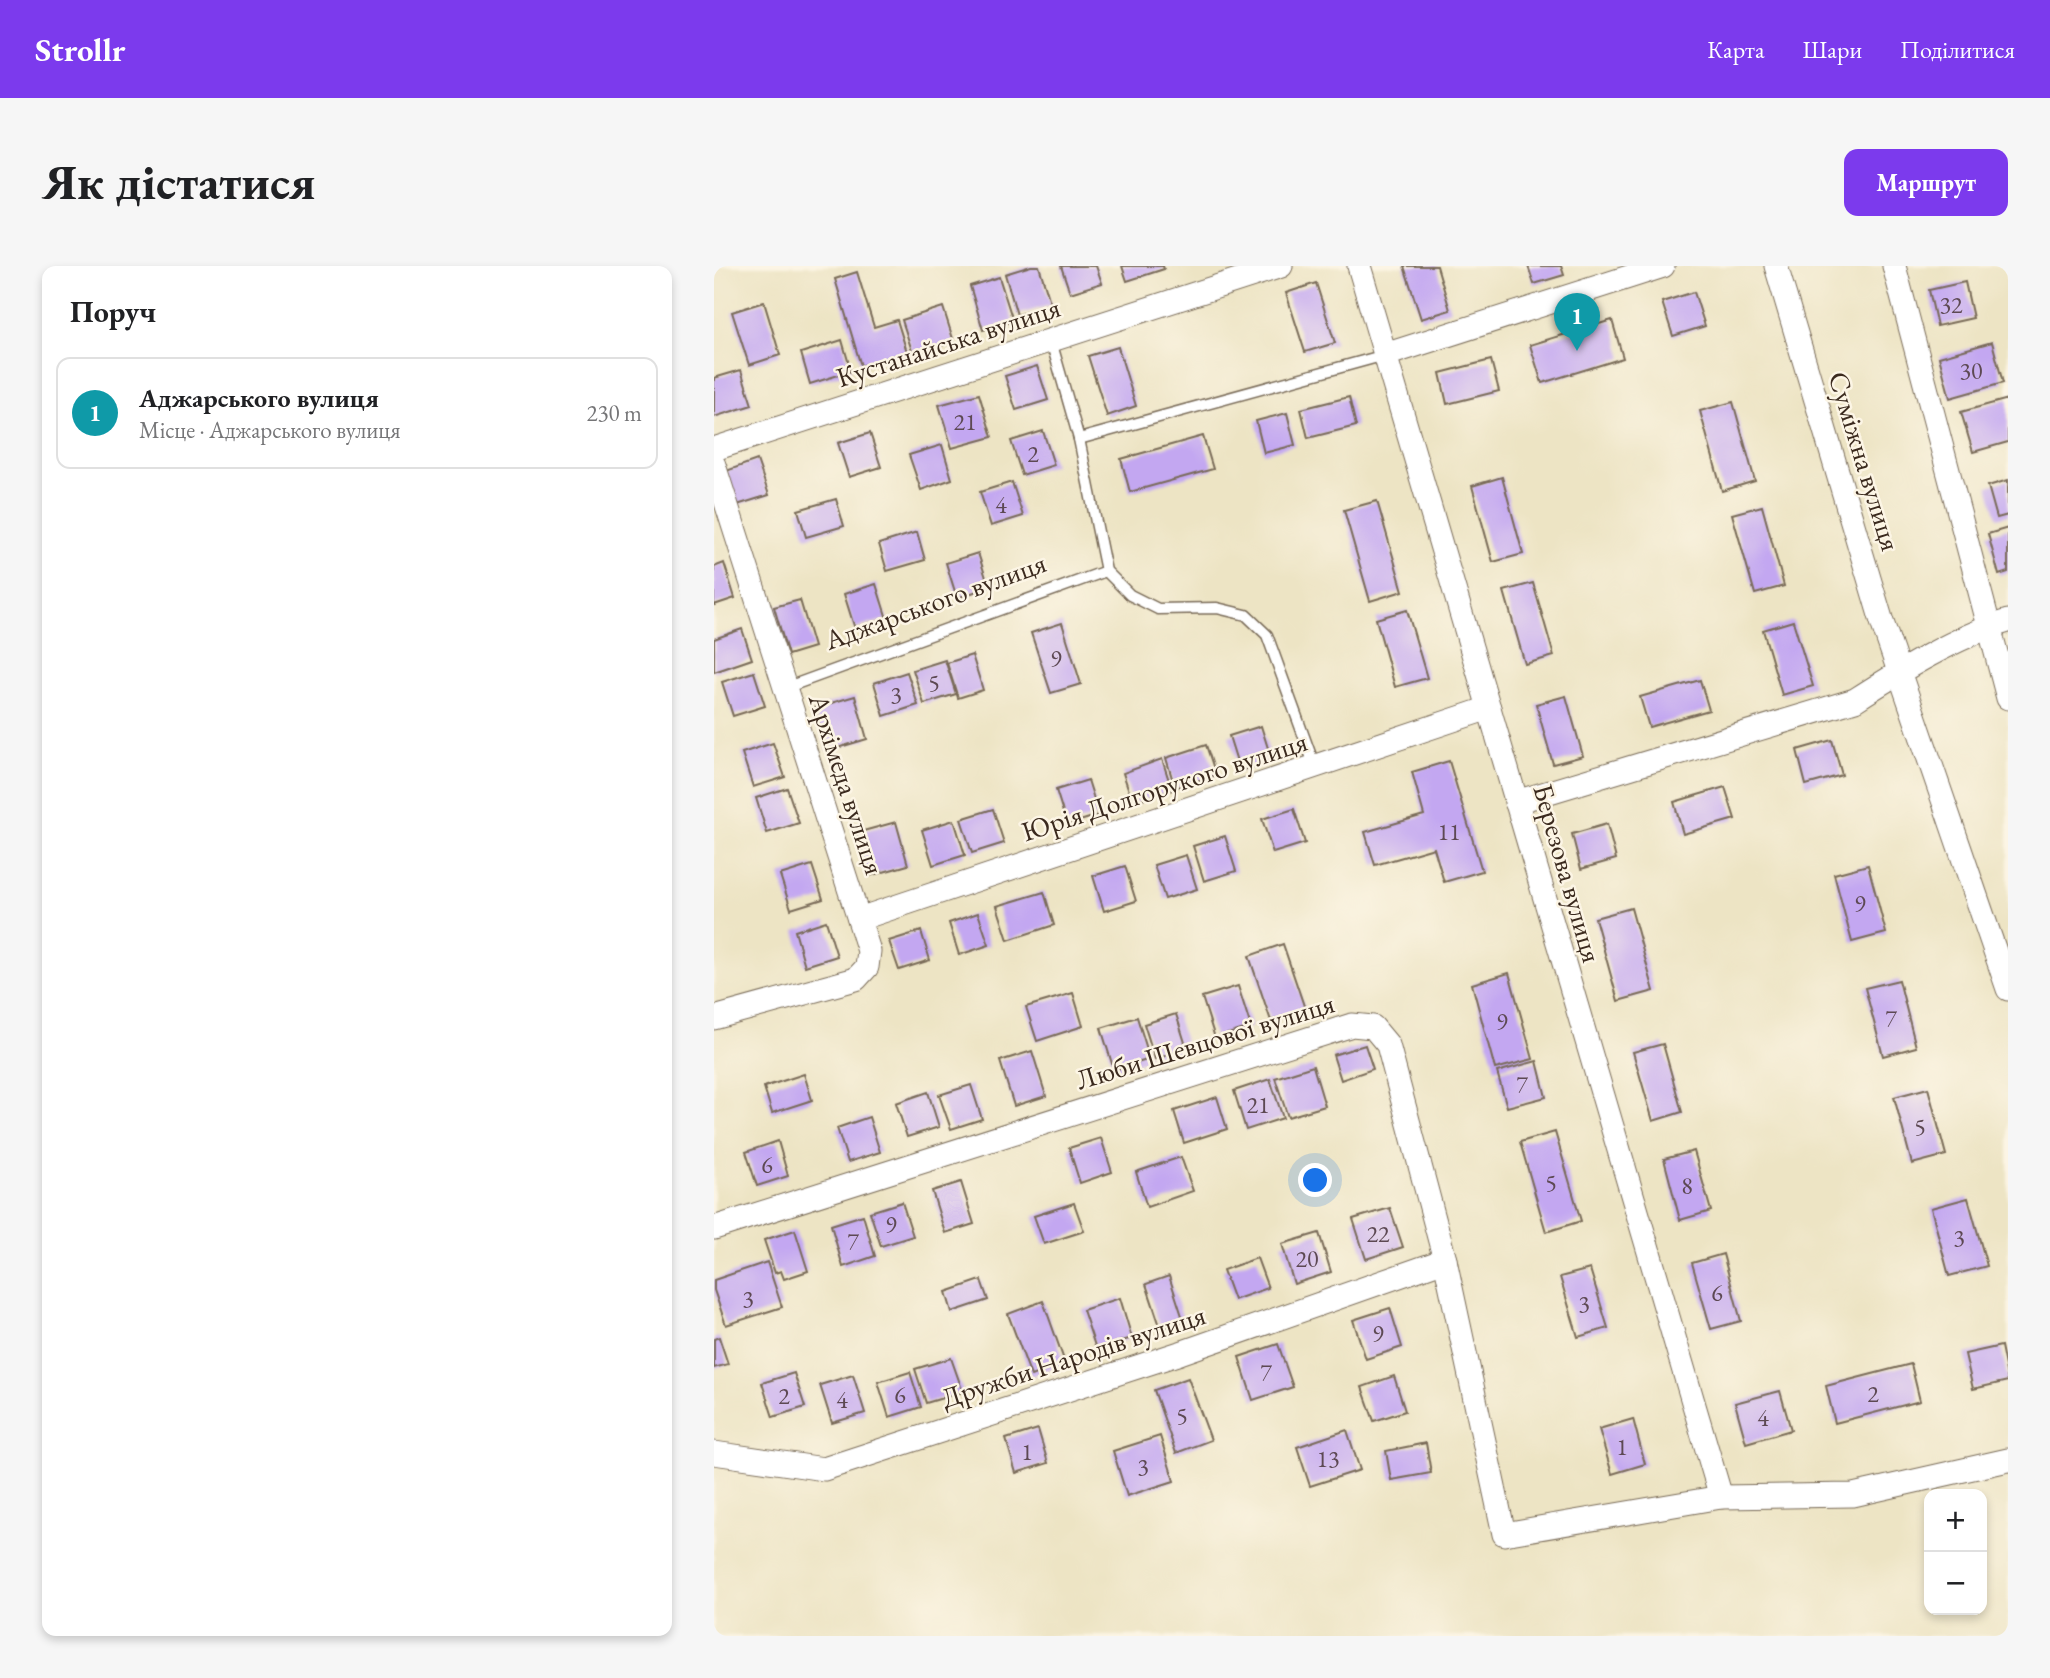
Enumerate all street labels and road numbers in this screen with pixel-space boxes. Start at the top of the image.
street label: Кустанайська вулиця [831,289,1065,395]
street label: Суміжна вулиця [1821,367,1909,555]
street label: Аджарського вулиця [818,544,1051,658]
street label: Архімеда вулиця [801,688,893,879]
street label: Юрія Долгорукого вулиця [1016,723,1312,849]
street label: Березова вулиця [1525,780,1611,966]
street label: Люби Шевцової вулиця [1071,985,1339,1097]
street label: Дружби Народів вулиця [936,1296,1210,1416]

